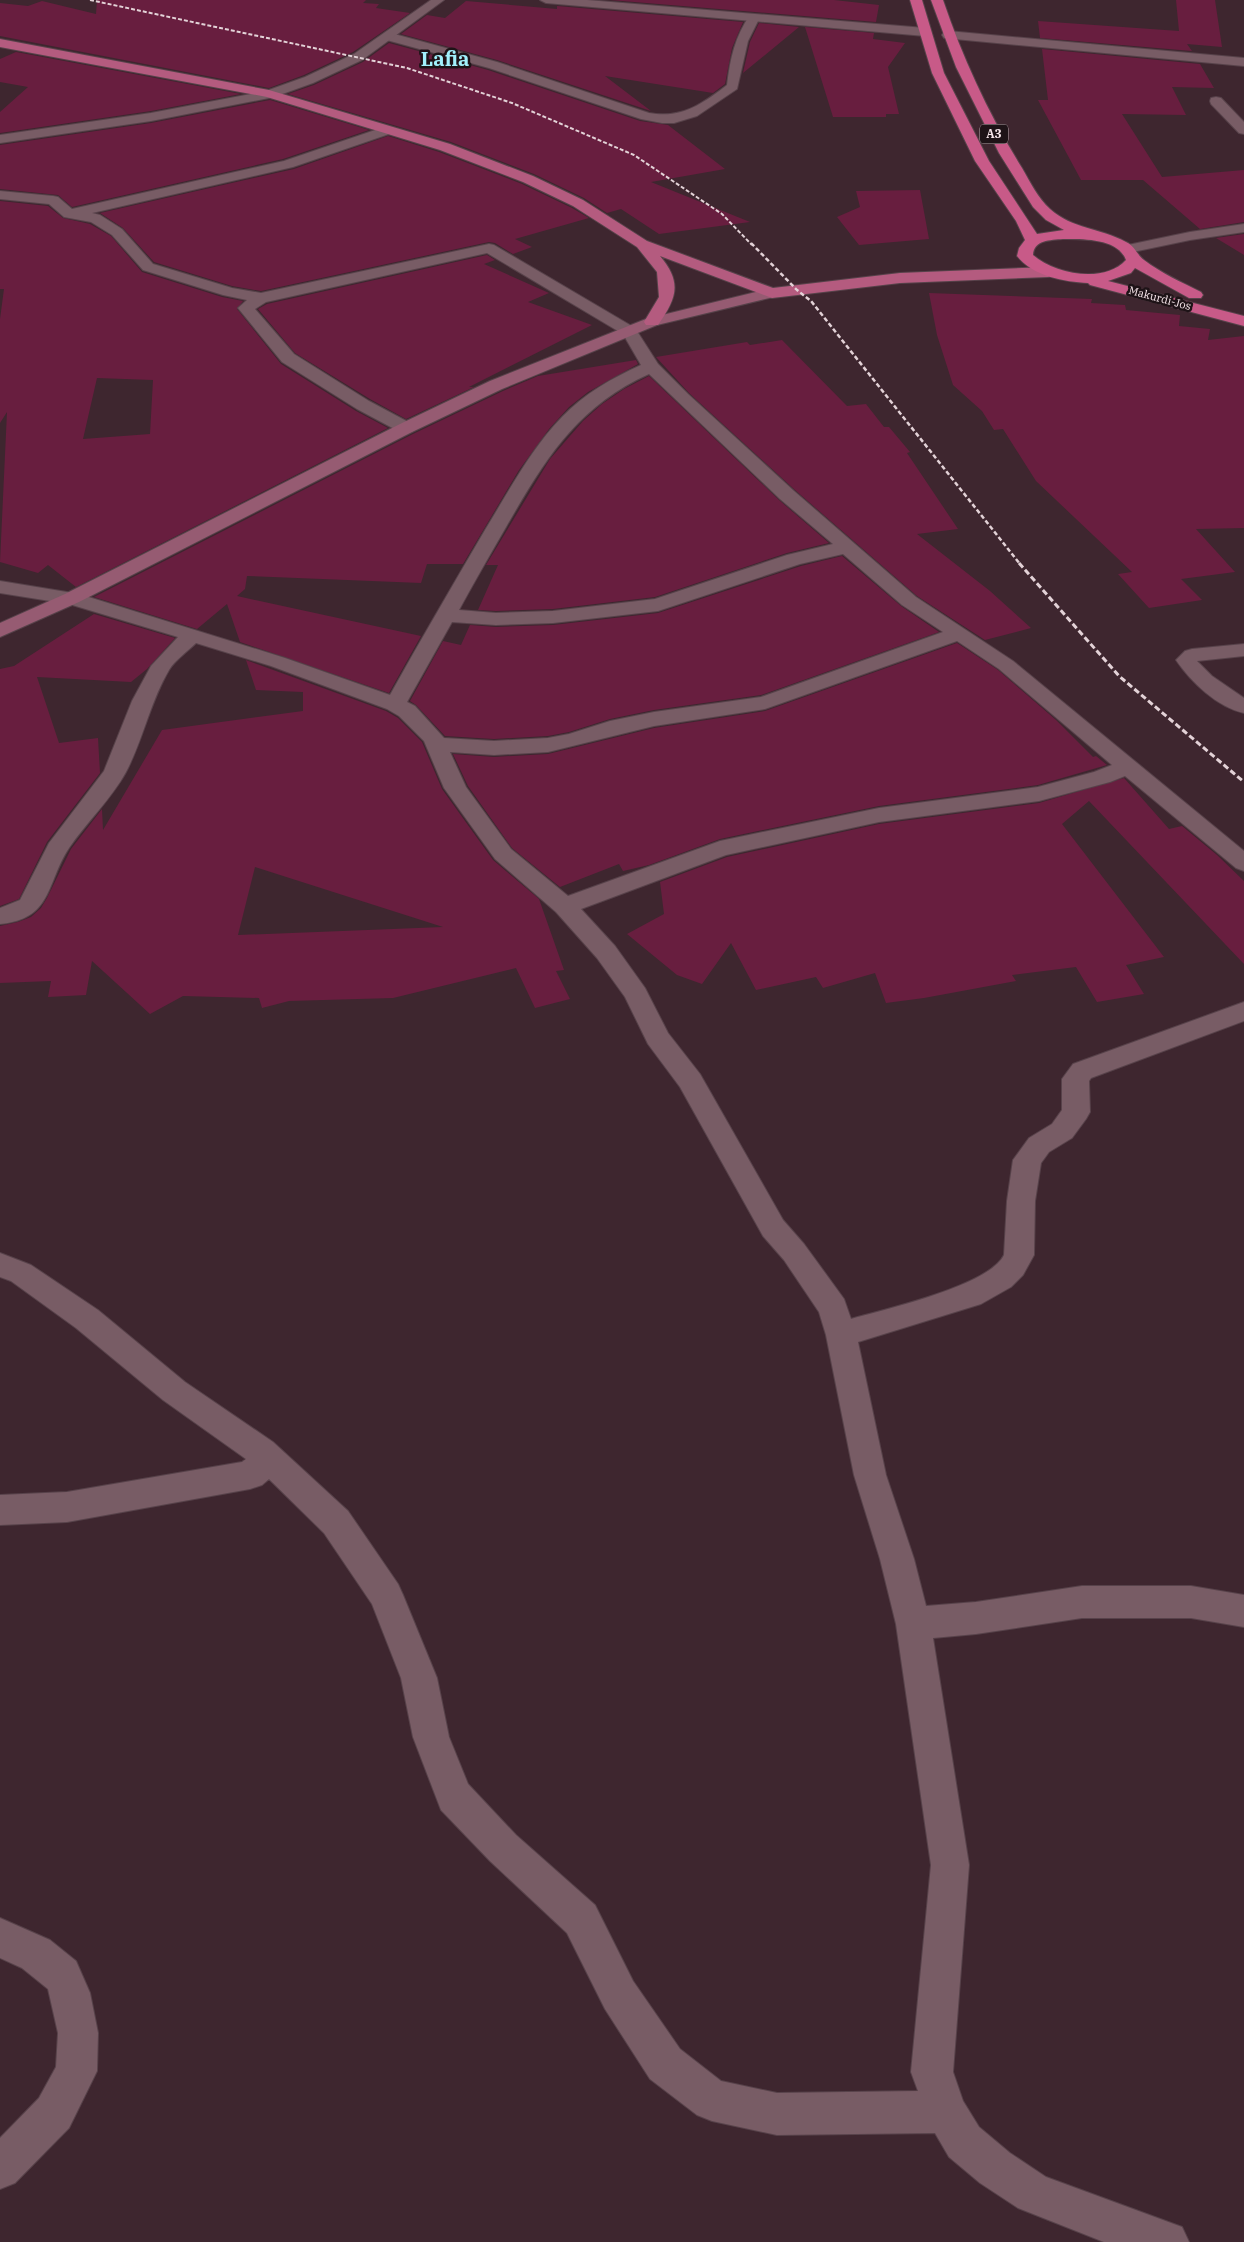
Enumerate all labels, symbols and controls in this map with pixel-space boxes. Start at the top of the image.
district label: Lafia [421,45,469,72]
road number: A3 [980,125,1008,144]
street label: Makurdi-Jos [1127,283,1193,313]

